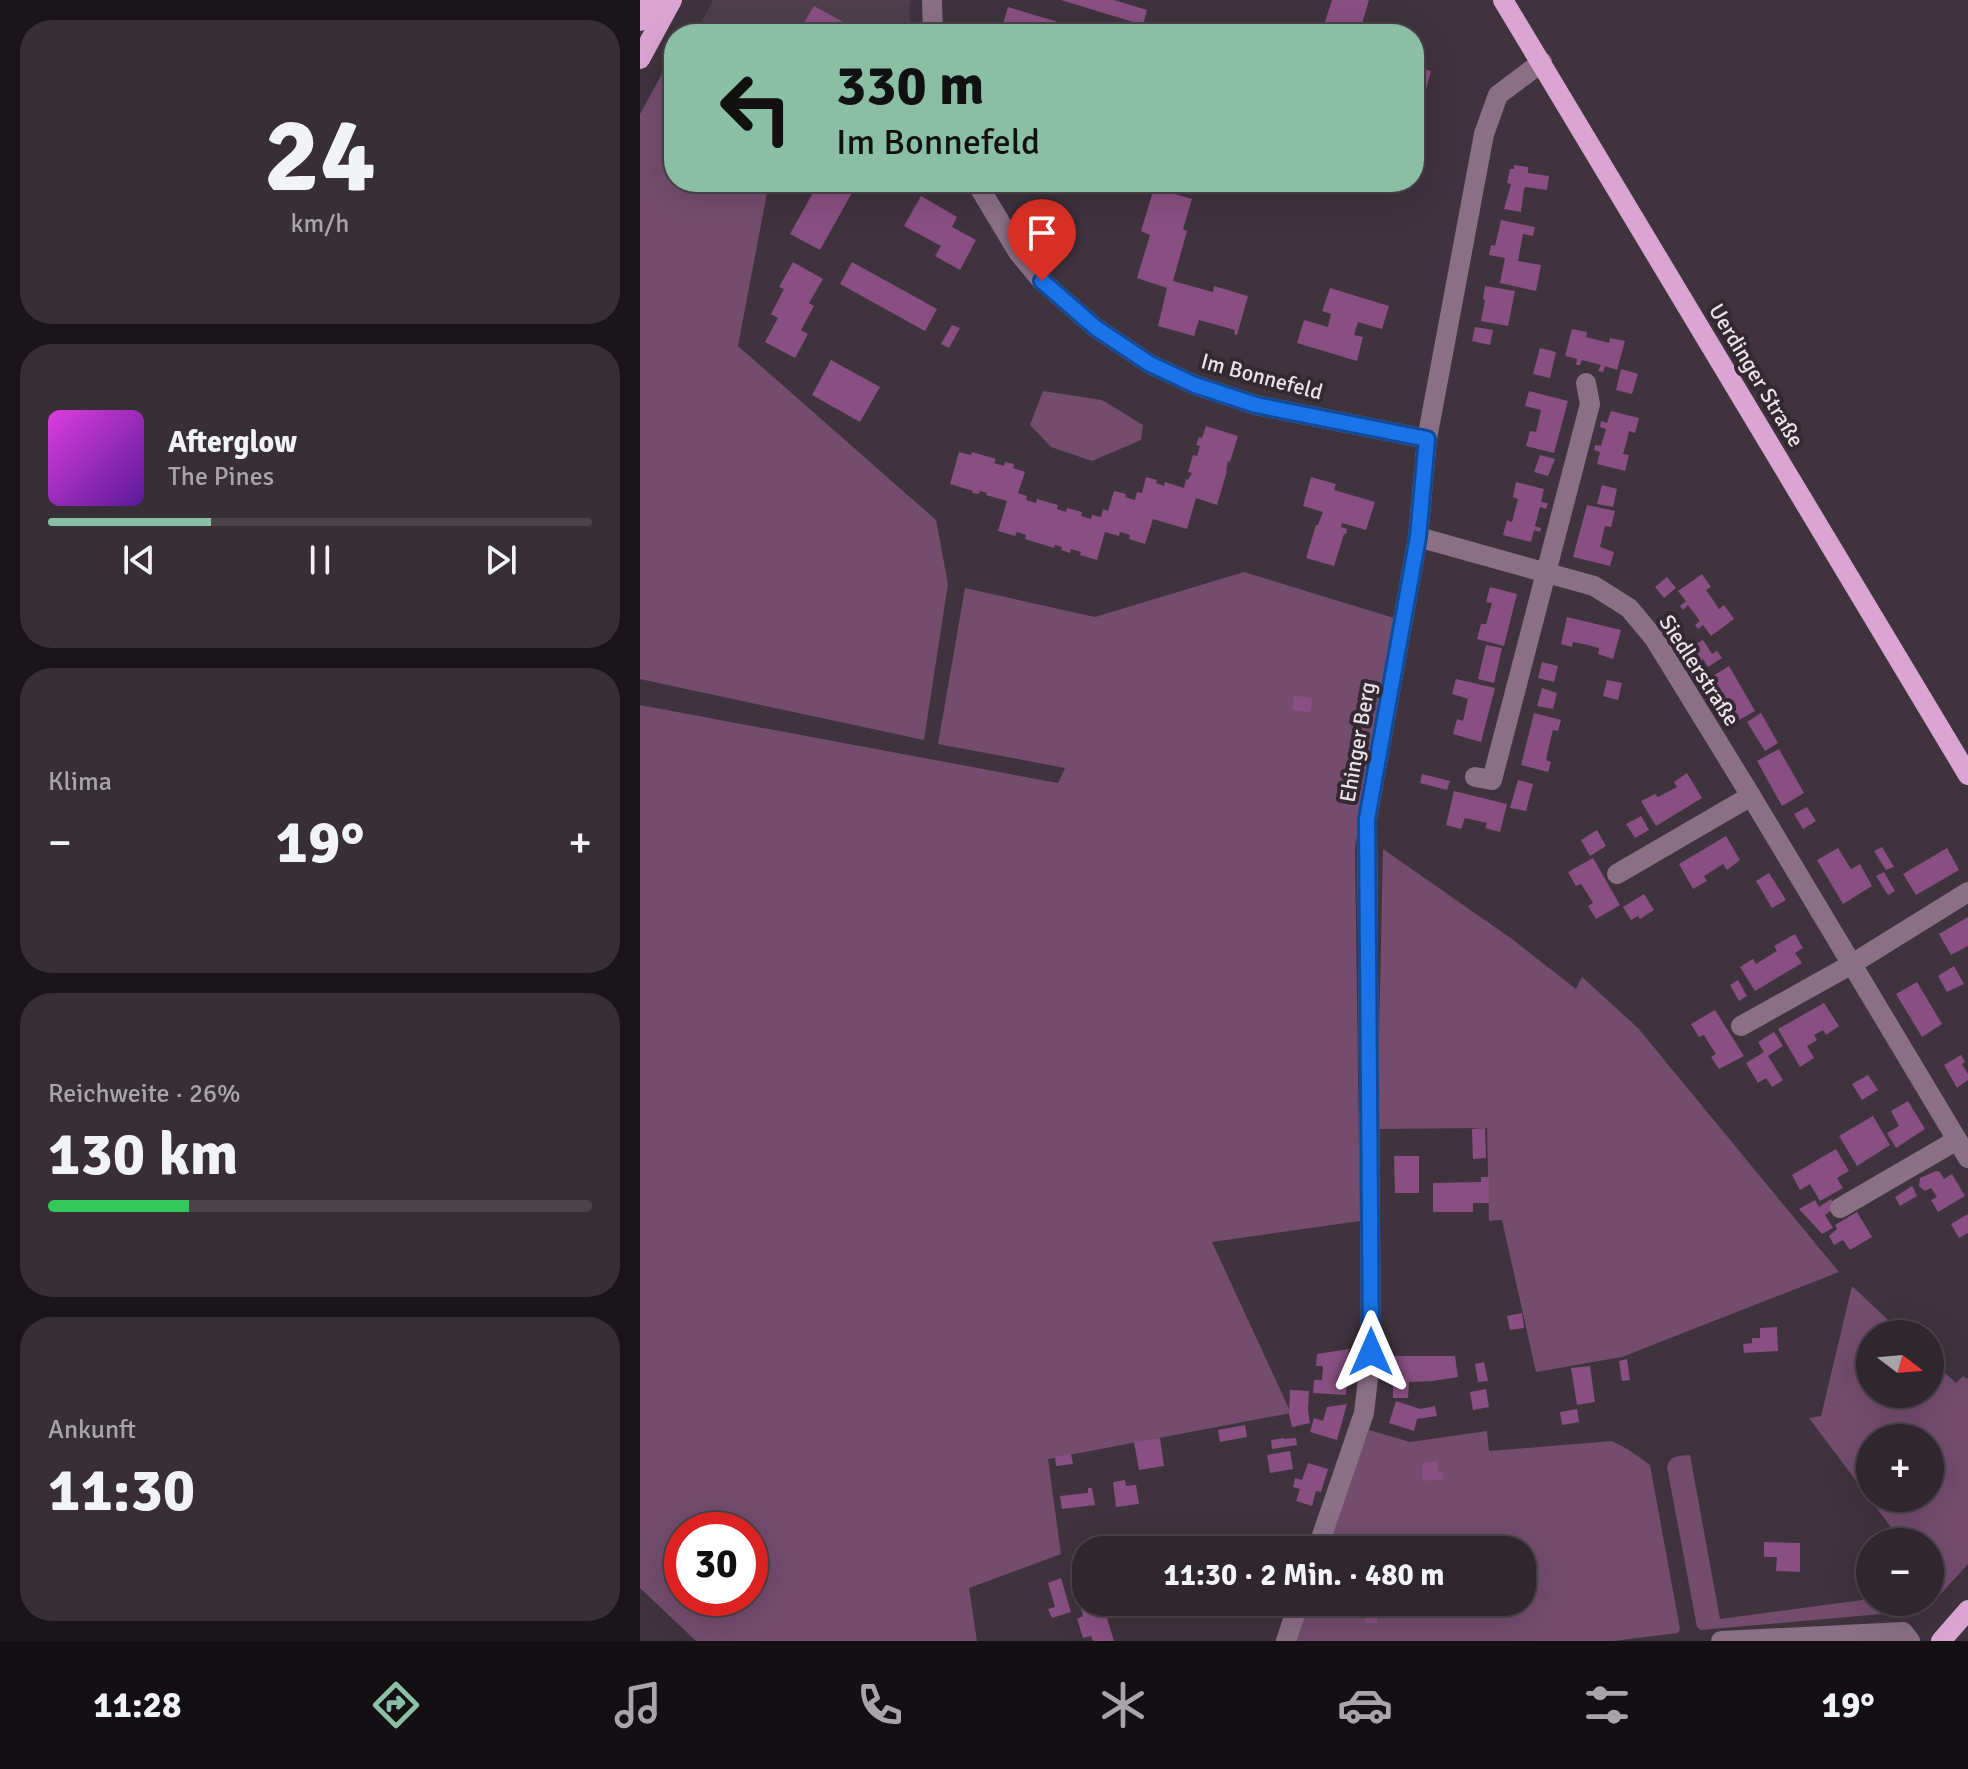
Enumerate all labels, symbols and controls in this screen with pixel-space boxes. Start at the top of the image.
text: 330 m [836,51,984,120]
icon: left [704,56,808,160]
text: 24 [264,92,376,220]
text: Im Bonnefeld [836,120,1040,165]
pin [1008,199,1076,281]
text: km/h [291,208,349,240]
icon: arrive [1020,211,1064,255]
street label: Uerdinger Straße [1703,299,1810,452]
street label: Im Bonnefeld [1198,347,1326,406]
text: Afterglow [168,424,297,461]
text: The Pines [168,461,274,493]
icon: previous [117,538,161,582]
icon: pause [298,538,342,582]
icon: next [479,538,523,582]
street label: Siedlerstraße [1654,609,1746,731]
street label: Ehinger Berg [1334,680,1381,804]
text: Klima [48,766,112,798]
text: 19° [276,806,364,880]
text: − [48,816,72,870]
text: + [568,816,592,870]
text: Reichweite · 26% [48,1078,241,1110]
text: 130 km [48,1118,238,1192]
position arrow [1329,1310,1413,1394]
north arrow [1856,1320,1944,1408]
map controls [1856,1320,1944,1616]
text: Ankunft [48,1414,136,1446]
button: + [1856,1424,1944,1512]
text: 11:30 [48,1454,195,1528]
speed limit sign: 30 [664,1512,768,1616]
button: − [1856,1528,1944,1616]
text: 11:30 · 2 Min. · 480 m [1163,1557,1445,1594]
icon: directions [368,1677,424,1733]
icon: music [610,1677,666,1733]
icon: phone [852,1677,908,1733]
icon: climate [1095,1677,1151,1733]
icon: car [1337,1677,1393,1733]
icon: filters [1579,1677,1635,1733]
text: 11:28 [93,1683,182,1728]
text: 19° [1821,1683,1875,1728]

